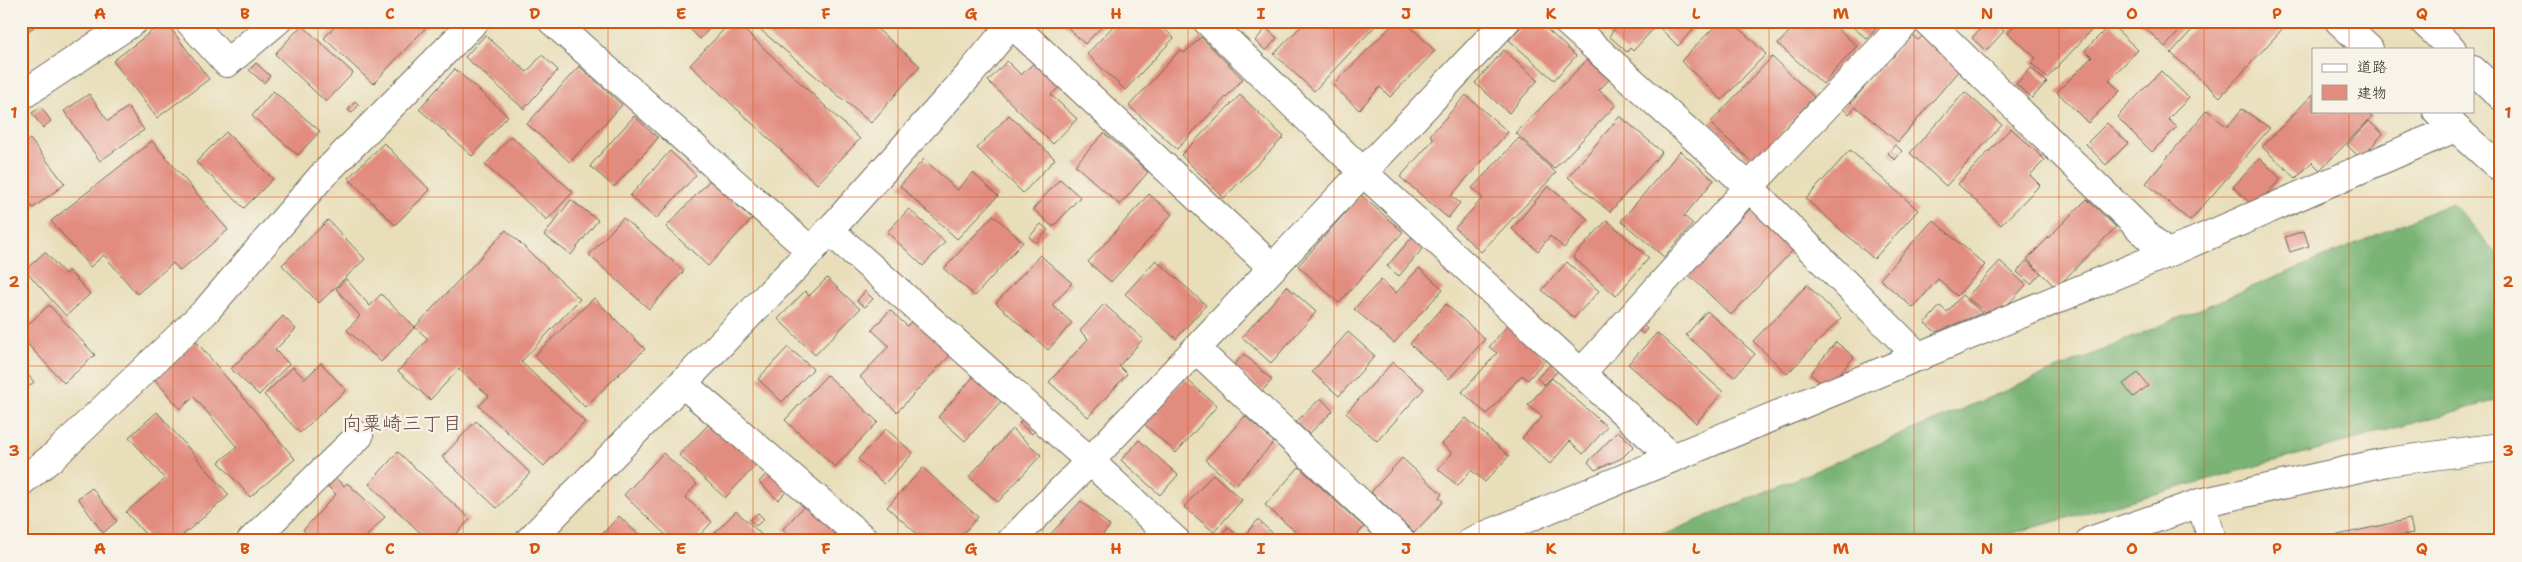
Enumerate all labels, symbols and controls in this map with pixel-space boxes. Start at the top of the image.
text: A [94,3,106,24]
text: B [240,3,250,24]
text: C [385,3,395,24]
text: D [529,3,541,24]
text: E [676,3,686,24]
text: F [821,3,831,24]
text: G [965,3,978,24]
text: H [1110,3,1122,24]
text: I [1257,3,1266,24]
text: J [1401,3,1411,24]
text: K [1546,3,1557,24]
text: L [1692,3,1701,24]
text: M [1833,3,1850,24]
text: N [1981,3,1993,24]
text: O [2126,3,2138,24]
text: P [2272,3,2282,24]
text: Q [2416,3,2428,24]
legend [2312,48,2474,112]
text: 道路 [2357,57,2387,77]
text: 建物 [2357,83,2387,103]
text: 1 [10,102,18,123]
text: 1 [2504,102,2512,123]
text: 2 [8,271,20,292]
text: 2 [2502,271,2514,292]
district label: 向粟崎三丁目 [342,410,462,436]
text: 3 [8,440,20,461]
text: 3 [2502,440,2514,461]
text: A [94,538,106,559]
text: B [240,538,250,559]
text: C [385,538,395,559]
text: D [529,538,541,559]
text: E [676,538,686,559]
text: F [821,538,831,559]
text: G [965,538,978,559]
text: H [1110,538,1122,559]
text: I [1257,538,1266,559]
text: J [1401,538,1411,559]
text: K [1546,538,1557,559]
text: L [1692,538,1701,559]
text: M [1833,538,1850,559]
text: N [1981,538,1993,559]
text: O [2126,538,2138,559]
text: P [2272,538,2282,559]
text: Q [2416,538,2428,559]

